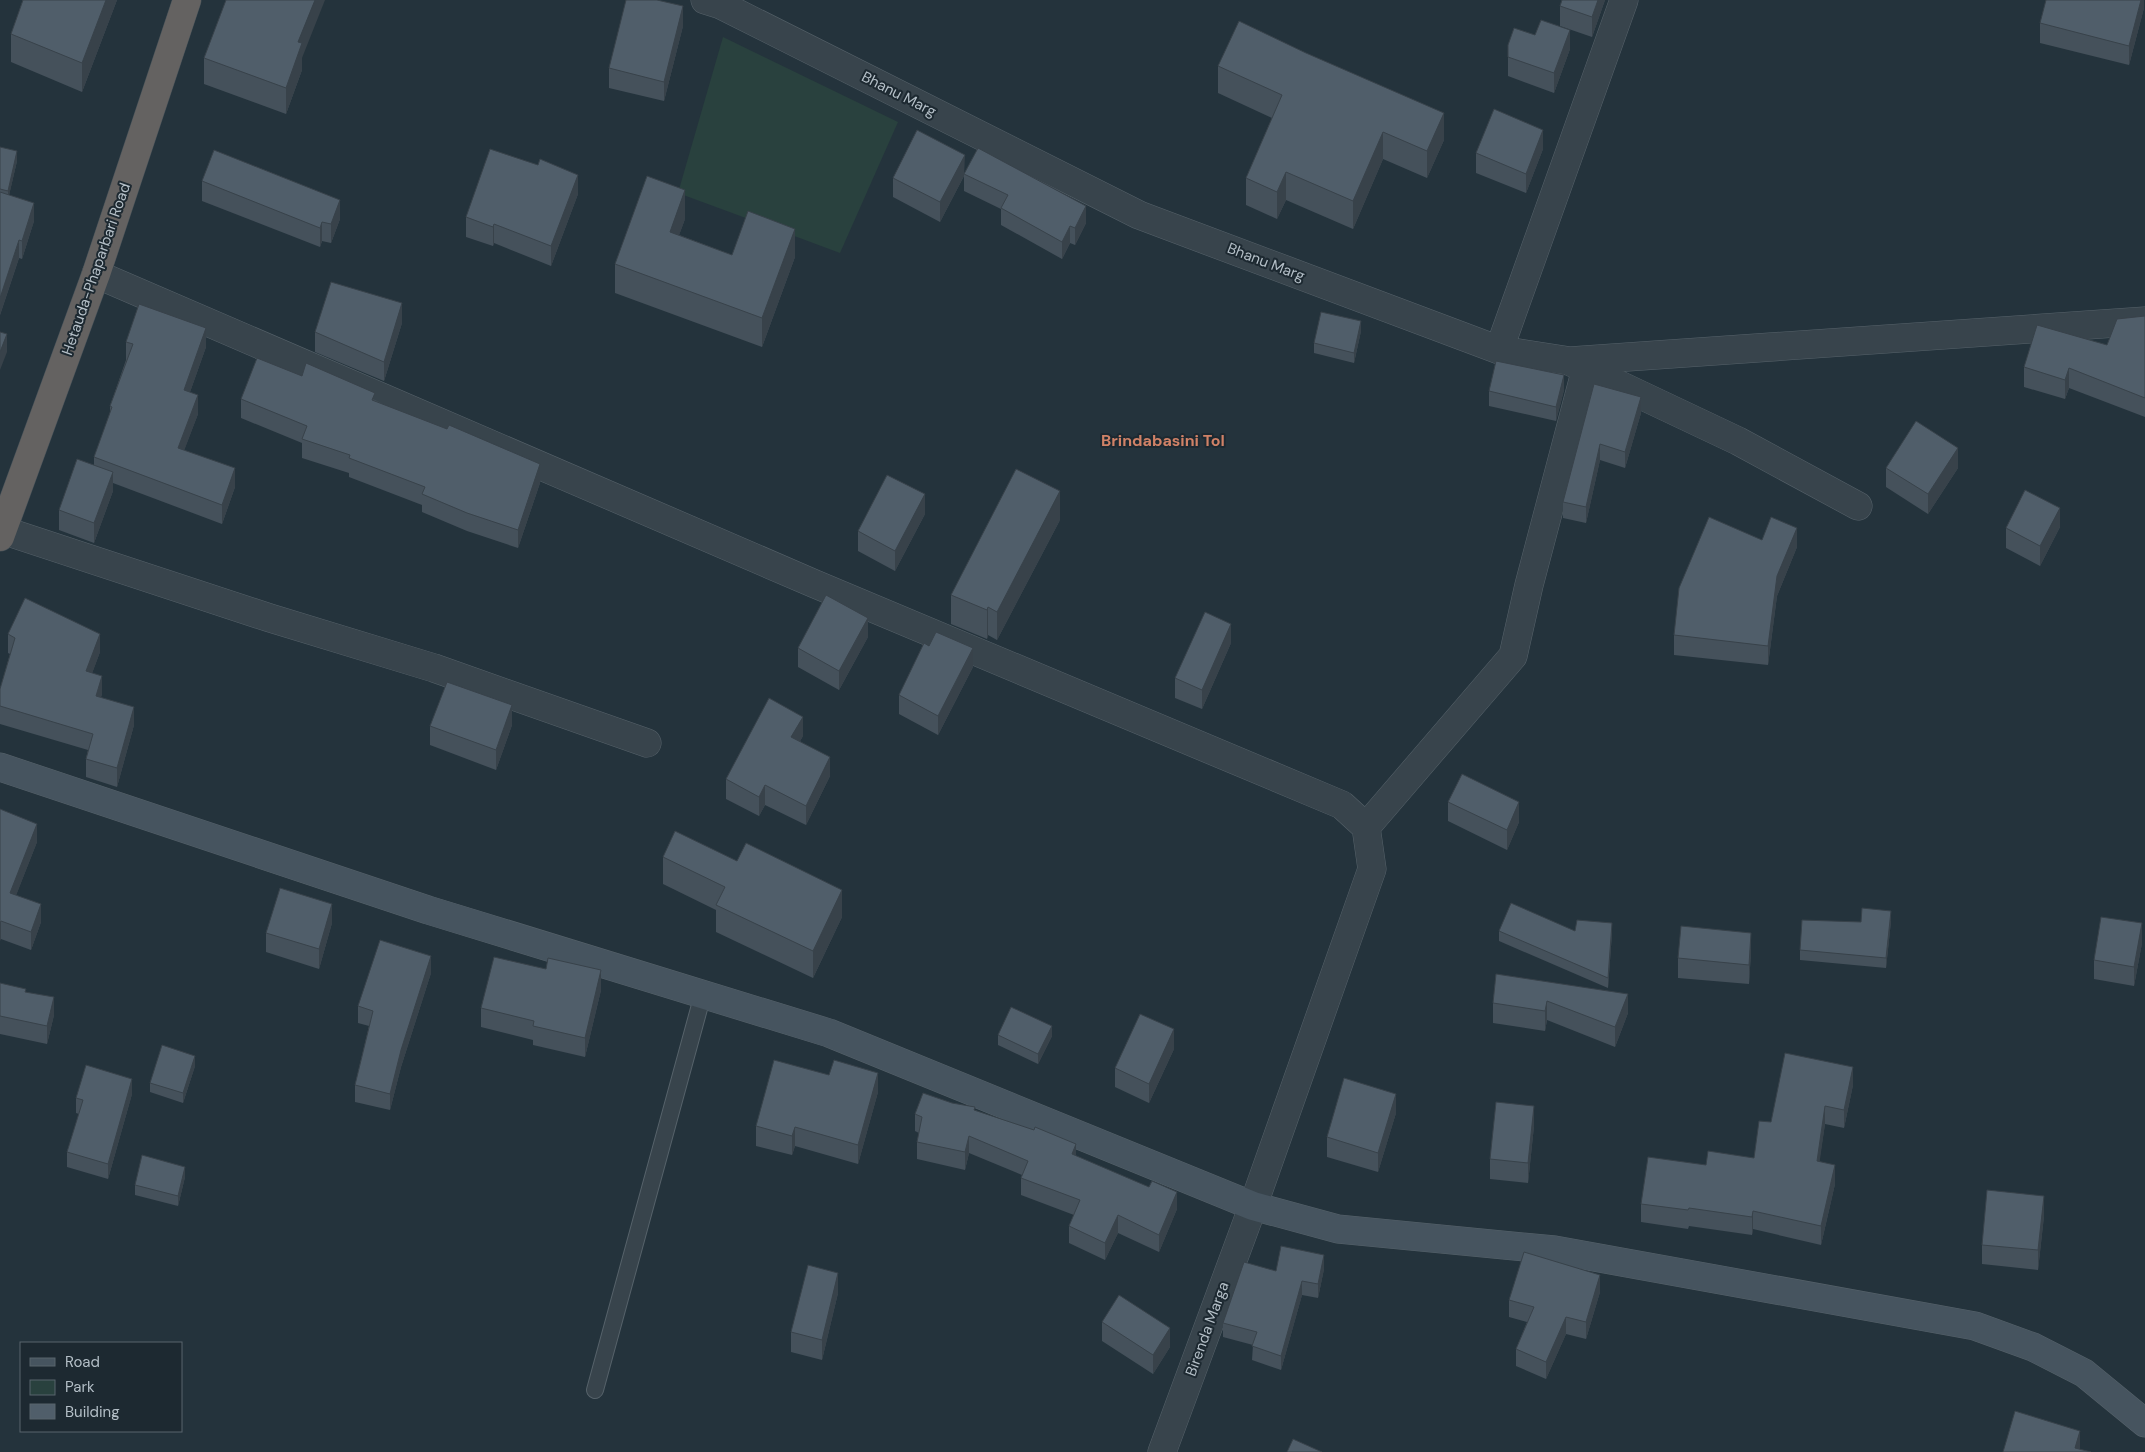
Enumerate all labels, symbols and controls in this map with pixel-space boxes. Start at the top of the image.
street label: Bhanu Marg [858,67,940,121]
street label: Hetauda-Phaparbari Road [57,180,135,358]
street label: Bhanu Marg [1224,238,1308,286]
district label: Brindabasini Tol [1101,430,1225,451]
street label: Birenda Marga [1181,1279,1233,1379]
legend [20,1342,182,1432]
text: Road [65,1352,100,1372]
text: Park [65,1377,95,1397]
text: Building [65,1402,120,1422]

